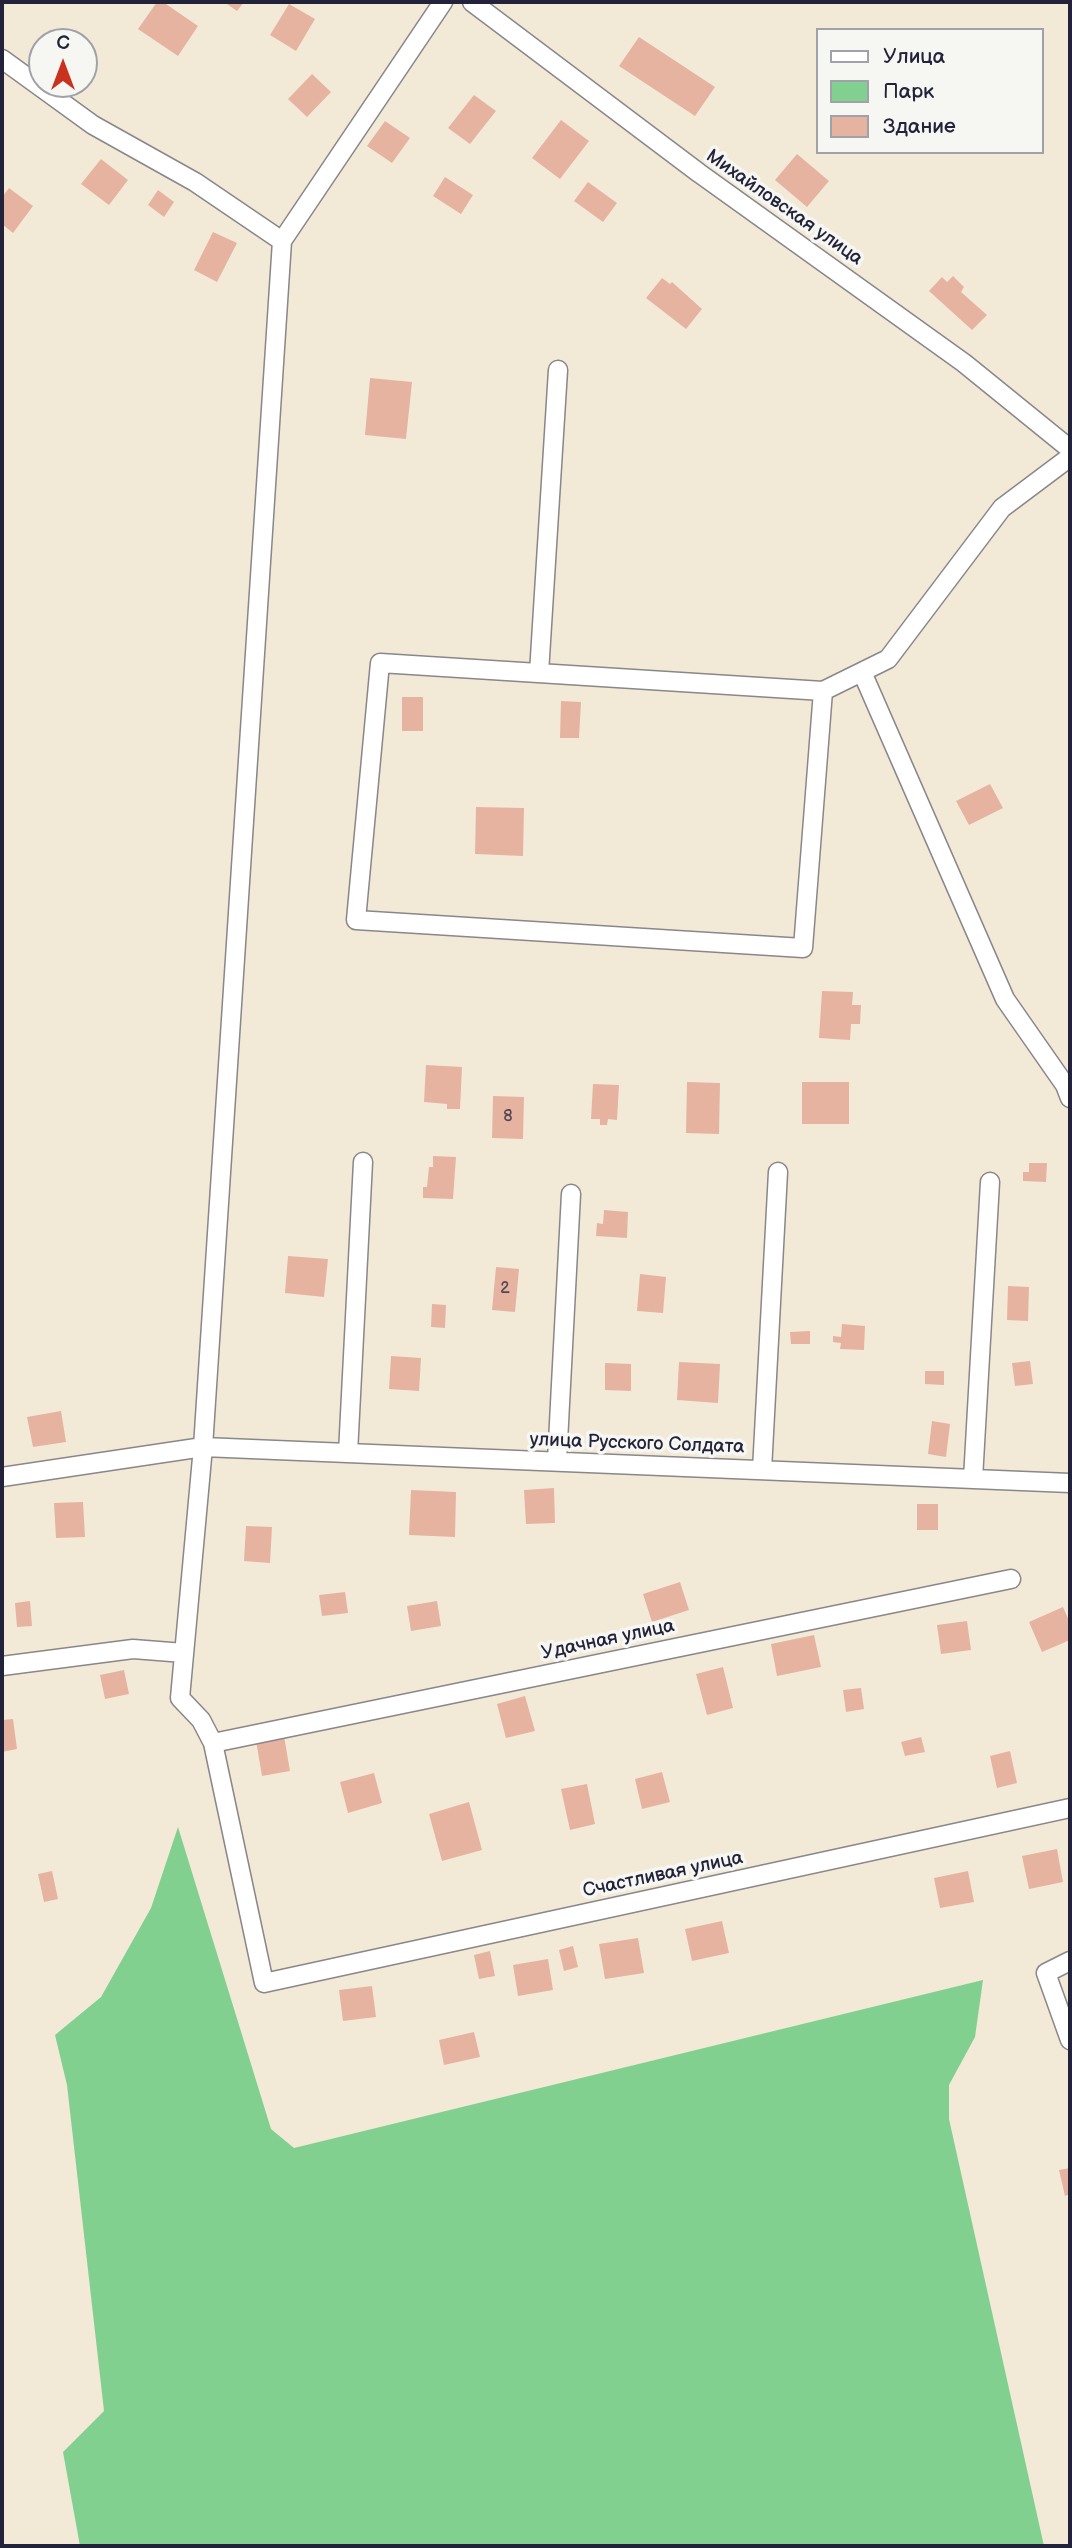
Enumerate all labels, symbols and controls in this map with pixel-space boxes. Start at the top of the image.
north arrow [28,28,98,98]
legend [816,28,1044,154]
text: С [56,32,70,55]
text: Улица [883,44,945,69]
text: Парк [883,79,934,104]
text: Здание [883,114,956,139]
street label: Михайловская улица [701,145,867,271]
house number: 8 [503,1107,513,1127]
house number: 2 [500,1279,510,1299]
street label: улица Русского Солдата [529,1429,745,1459]
street label: Удачная улица [539,1615,677,1665]
street label: Счастливая улица [581,1847,745,1903]

